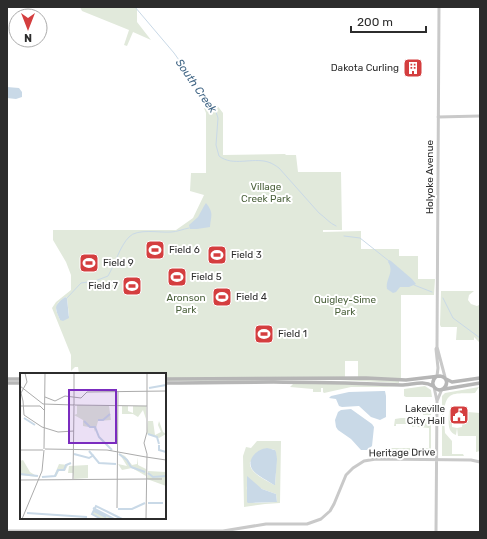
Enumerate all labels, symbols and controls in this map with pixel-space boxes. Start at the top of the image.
north arrow [8,8,48,48]
scale bar [351,8,426,34]
text: 200 m [357,15,393,29]
text: N [24,31,32,44]
water label: South Creek [173,57,220,116]
building icon: Dakota Curling [402,57,424,79]
place label: Dakota Curling [331,62,399,74]
street label: Holyoke Avenue [424,140,436,214]
park label: Village Creek Park [241,181,292,205]
sports icon: Field 6 [144,239,166,261]
place label: Field 6 [169,244,200,256]
sports icon: Field 3 [206,244,228,266]
place label: Field 3 [231,249,262,261]
sports icon: Field 9 [78,252,100,274]
place label: Field 9 [103,257,134,269]
sports icon: Field 5 [166,266,188,288]
place label: Field 5 [191,271,222,283]
sports icon: Field 7 [121,275,143,297]
place label: Field 7 [88,280,118,292]
sports icon: Field 4 [211,286,233,308]
place label: Field 4 [236,291,267,303]
park label: Aronson Park [166,292,206,316]
park label: Quigley-Sime Park [314,294,376,318]
sports icon: Field 1 [253,323,275,345]
place label: Field 1 [278,328,307,340]
inset map [20,373,166,519]
place label: Lakeville City Hall [405,403,445,427]
public building icon: Lakeville City Hall [448,404,470,426]
street label: Heritage Drive [369,446,436,460]

